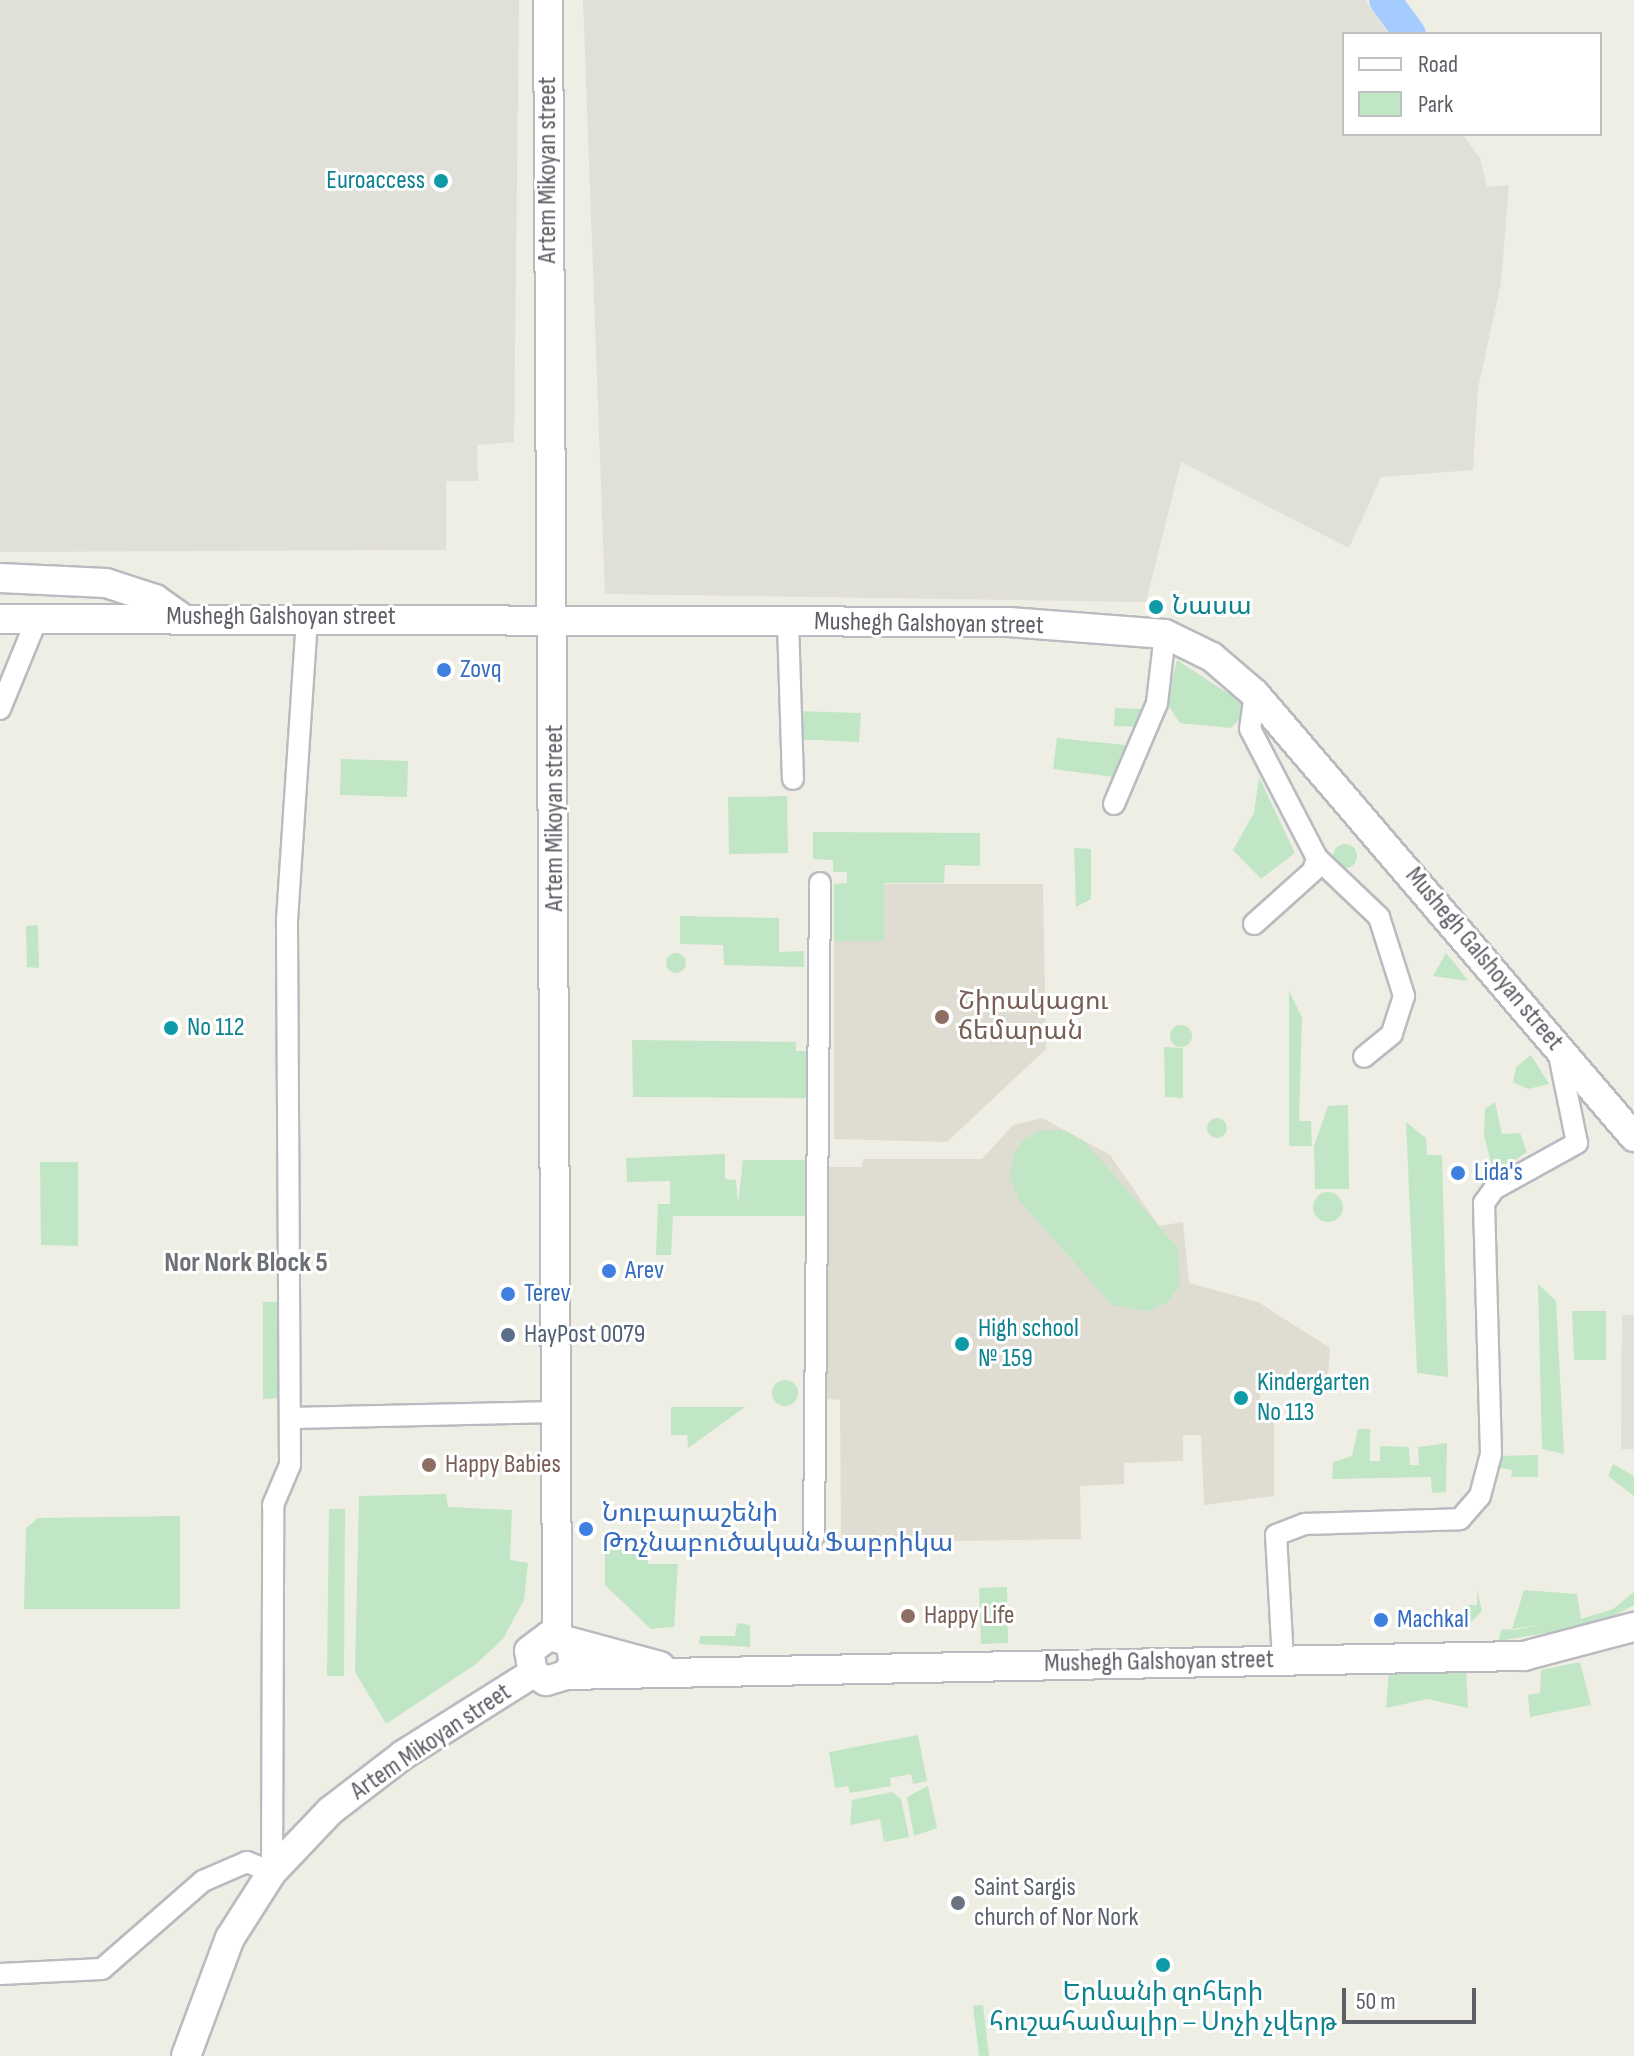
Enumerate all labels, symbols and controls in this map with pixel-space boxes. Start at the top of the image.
legend [1342,32,1602,136]
text: Road [1418,50,1458,79]
street label: Artem Mikoyan street [532,77,564,263]
text: Park [1418,90,1453,119]
place label: Euroaccess [326,165,425,197]
marker: Euroaccess [432,172,450,190]
place label: Նասա [1172,591,1252,623]
marker: Նասա [1147,598,1165,616]
street label: Mushegh Galshoyan street [166,601,396,633]
street label: Mushegh Galshoyan street [814,606,1044,642]
place label: Zovq [460,654,501,686]
marker: Zovq [435,661,453,679]
street label: Artem Mikoyan street [539,725,571,911]
street label: Mushegh Galshoyan street [1398,861,1570,1057]
place label: Շիրակացու ճեմարան [958,986,1109,1048]
marker: Շիրակացու ճեմարան [933,1008,951,1026]
place label: No 112 [187,1012,244,1044]
marker: No 112 [162,1019,180,1037]
place label: Lida's [1474,1157,1523,1189]
marker: Lida's [1449,1164,1467,1182]
district label: Nor Nork Block 5 [164,1246,328,1280]
place label: Arev [625,1255,664,1287]
marker: Arev [600,1262,618,1280]
place label: Terev [524,1278,571,1310]
marker: Terev [499,1285,517,1303]
place label: High school № 159 [978,1313,1079,1374]
place label: HayPost 0079 [524,1319,645,1351]
marker: HayPost 0079 [499,1326,517,1344]
marker: High school № 159 [953,1335,971,1353]
place label: Kindergarten No 113 [1257,1367,1370,1428]
marker: Kindergarten No 113 [1232,1389,1250,1407]
place label: Happy Babies [445,1449,561,1481]
marker: Happy Babies [420,1456,438,1474]
place label: Նուբարաշենի Թռչնաբուծական Ֆաբրիկա [602,1498,953,1560]
marker: Նուբարաշենի Թռչնաբուծական Ֆաբրիկա [577,1520,595,1538]
place label: Happy Life [924,1600,1015,1632]
place label: Machkal [1397,1604,1469,1636]
marker: Happy Life [899,1607,917,1625]
marker: Machkal [1372,1611,1390,1629]
street label: Mushegh Galshoyan street [1044,1644,1274,1680]
street label: Artem Mikoyan street [345,1677,517,1807]
place label: Saint Sargis church of Nor Nork [974,1872,1139,1934]
marker: Saint Sargis church of Nor Nork [949,1894,967,1912]
marker: Երևանի զոհերի հուշահամալիր – Սոչի չվերթ [1154,1956,1172,1974]
scale bar [1346,1972,1480,2022]
place label: Երևանի զոհերի հուշահամալիր – Սոչի չվերթ [989,1977,1337,2038]
text: 50 m [1356,1987,1396,2016]

